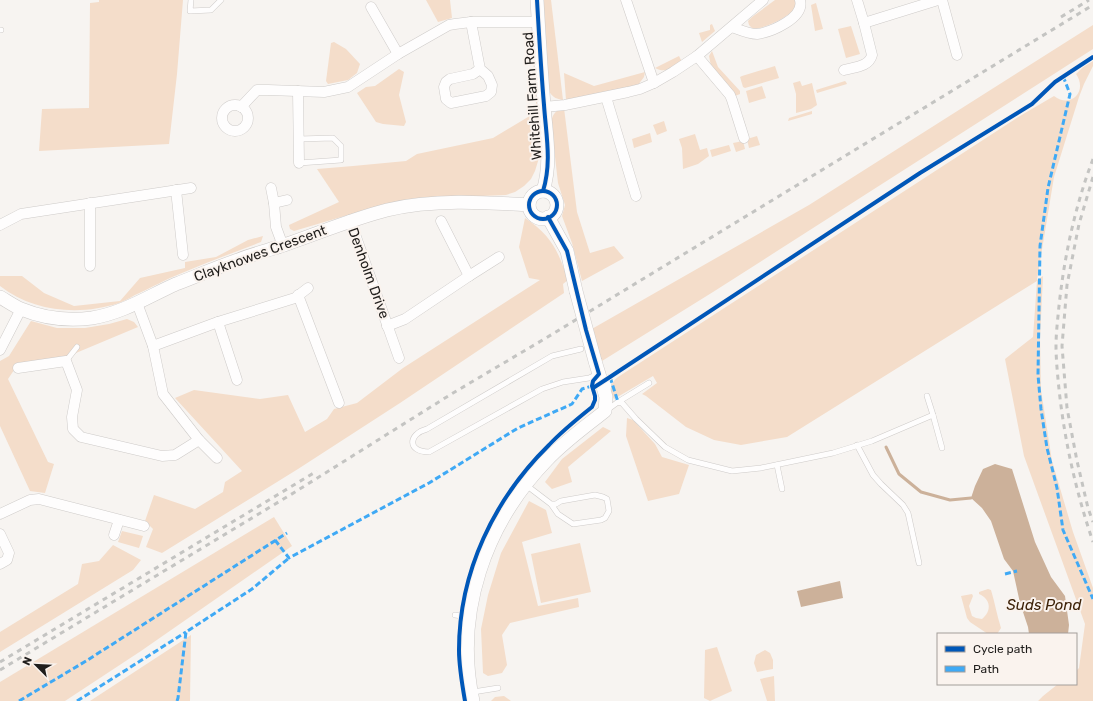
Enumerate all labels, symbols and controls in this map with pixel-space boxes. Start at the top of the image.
street label: Whitehill Farm Road [520,31,545,161]
street label: Clayknowes Crescent [192,221,329,285]
street label: Denholm Drive [344,225,393,321]
water label: Suds Pond [1007,596,1083,614]
legend [937,633,1077,685]
text: Cycle path [973,642,1032,656]
north arrow [16,645,56,685]
text: N [20,655,35,667]
text: Path [973,662,999,676]

